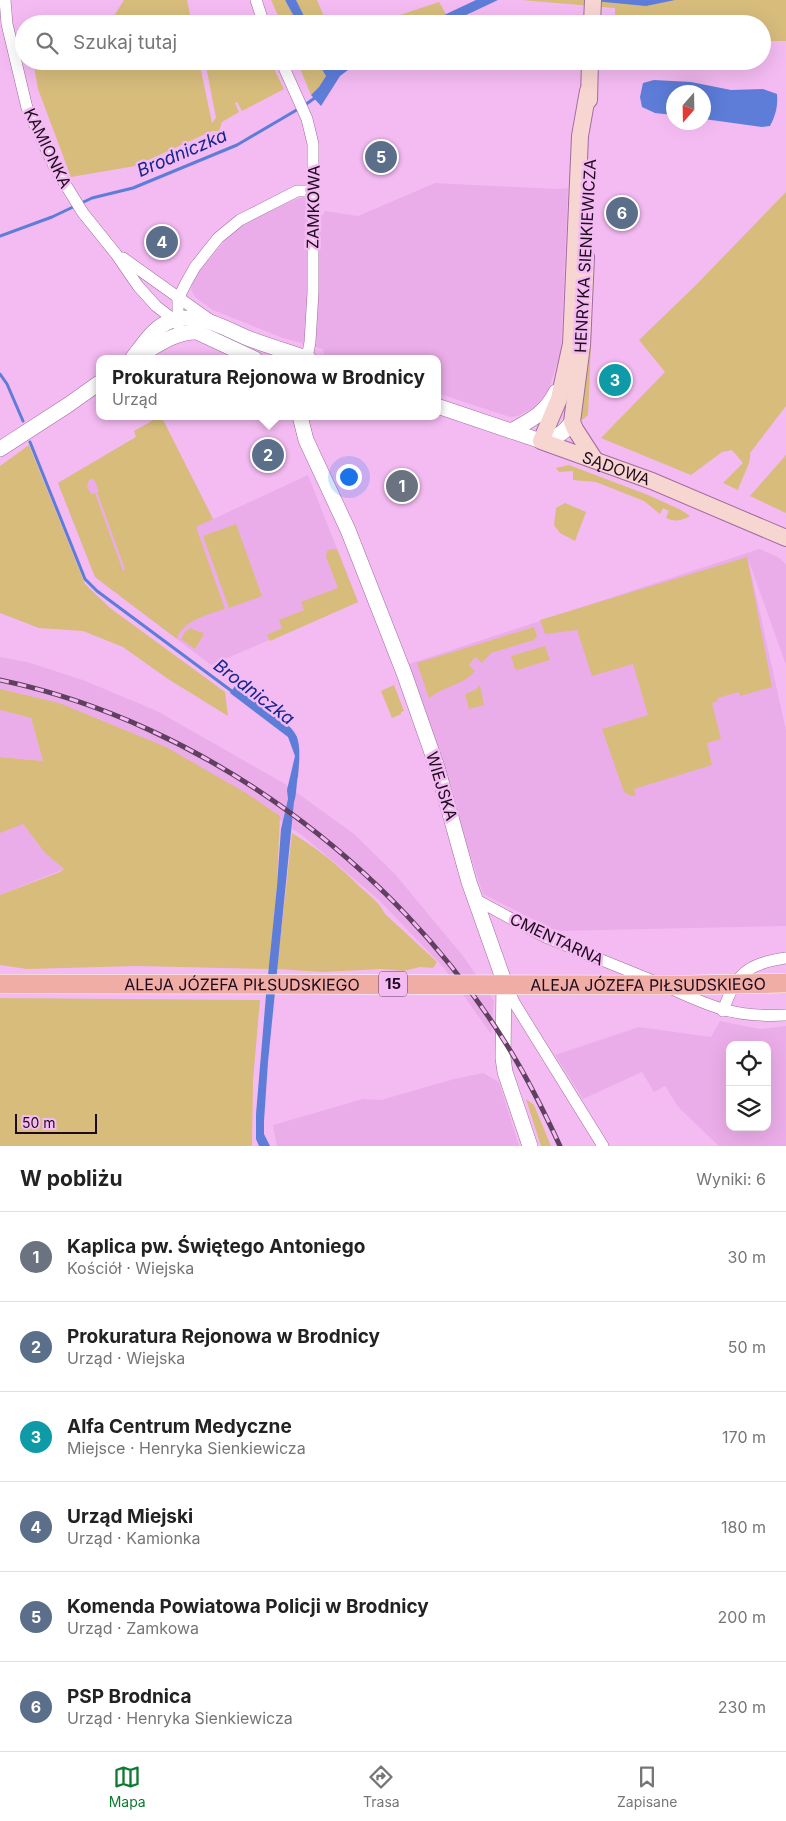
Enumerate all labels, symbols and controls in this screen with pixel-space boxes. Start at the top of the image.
search box [15,15,771,70]
icon: search [33,29,61,57]
text: Szukaj tutaj [73,31,177,54]
north arrow [666,85,711,130]
street label: KAMIONKA [20,105,76,191]
water label: Brodniczka [134,124,230,181]
pin: 5 [365,138,397,176]
street label: HENRYKA SIENKIEWICZA [570,158,600,354]
street label: ZAMKOWA [302,165,324,249]
pin: 6 [606,194,638,232]
pin: 4 [146,223,178,261]
popup [96,355,441,420]
pin: 3 [599,361,631,399]
text: Prokuratura Rejonowa w Brodnicy [112,366,425,389]
text: Urząd [112,389,158,409]
pin: 2 [252,436,284,474]
street label: SĄDOWA [580,447,653,490]
your location [336,464,362,490]
pin: 1 [386,467,418,505]
water label: Brodniczka [210,654,299,729]
street label: WIEJSKA [422,749,462,823]
street label: CMENTARNA [507,909,607,969]
road number: 15 [379,972,407,996]
street label: ALEJA JÓZEFA PIŁSUDSKIEGO [530,973,766,995]
street label: ALEJA JÓZEFA PIŁSUDSKIEGO [124,974,360,995]
map controls [726,1041,771,1131]
button: locate [726,1041,771,1086]
button: layers [726,1086,771,1131]
scale bar [15,1111,98,1134]
text: 50 m [22,1114,56,1131]
text: W pobliżu [20,1166,123,1191]
text: Wyniki: 6 [696,1169,766,1189]
text: Kaplica pw. Świętego Antoniego [67,1235,365,1258]
text: 1 [33,1247,39,1267]
text: 30 m [728,1247,766,1267]
text: Kościół · Wiejska [67,1258,194,1278]
text: Prokuratura Rejonowa w Brodnicy [67,1325,380,1348]
text: 2 [31,1337,41,1357]
text: 50 m [728,1337,766,1357]
text: Urząd · Wiejska [67,1348,185,1368]
text: Alfa Centrum Medyczne [67,1415,292,1438]
text: 3 [31,1427,41,1447]
text: 170 m [722,1427,766,1447]
text: Miejsce · Henryka Sienkiewicza [67,1438,306,1458]
text: Urząd Miejski [67,1505,193,1528]
text: 4 [31,1517,41,1537]
text: 180 m [721,1517,766,1537]
text: Urząd · Kamionka [67,1528,201,1548]
text: Komenda Powiatowa Policji w Brodnicy [67,1595,429,1618]
text: 5 [31,1607,41,1627]
text: 200 m [718,1607,766,1627]
text: Urząd · Zamkowa [67,1618,199,1638]
text: PSP Brodnica [67,1685,191,1708]
text: 6 [31,1697,41,1717]
text: 230 m [718,1697,766,1717]
text: Urząd · Henryka Sienkiewicza [67,1708,293,1728]
tab: Mapa [109,1763,146,1810]
tab: Trasa [363,1763,400,1810]
tab: Zapisane [617,1763,677,1810]

